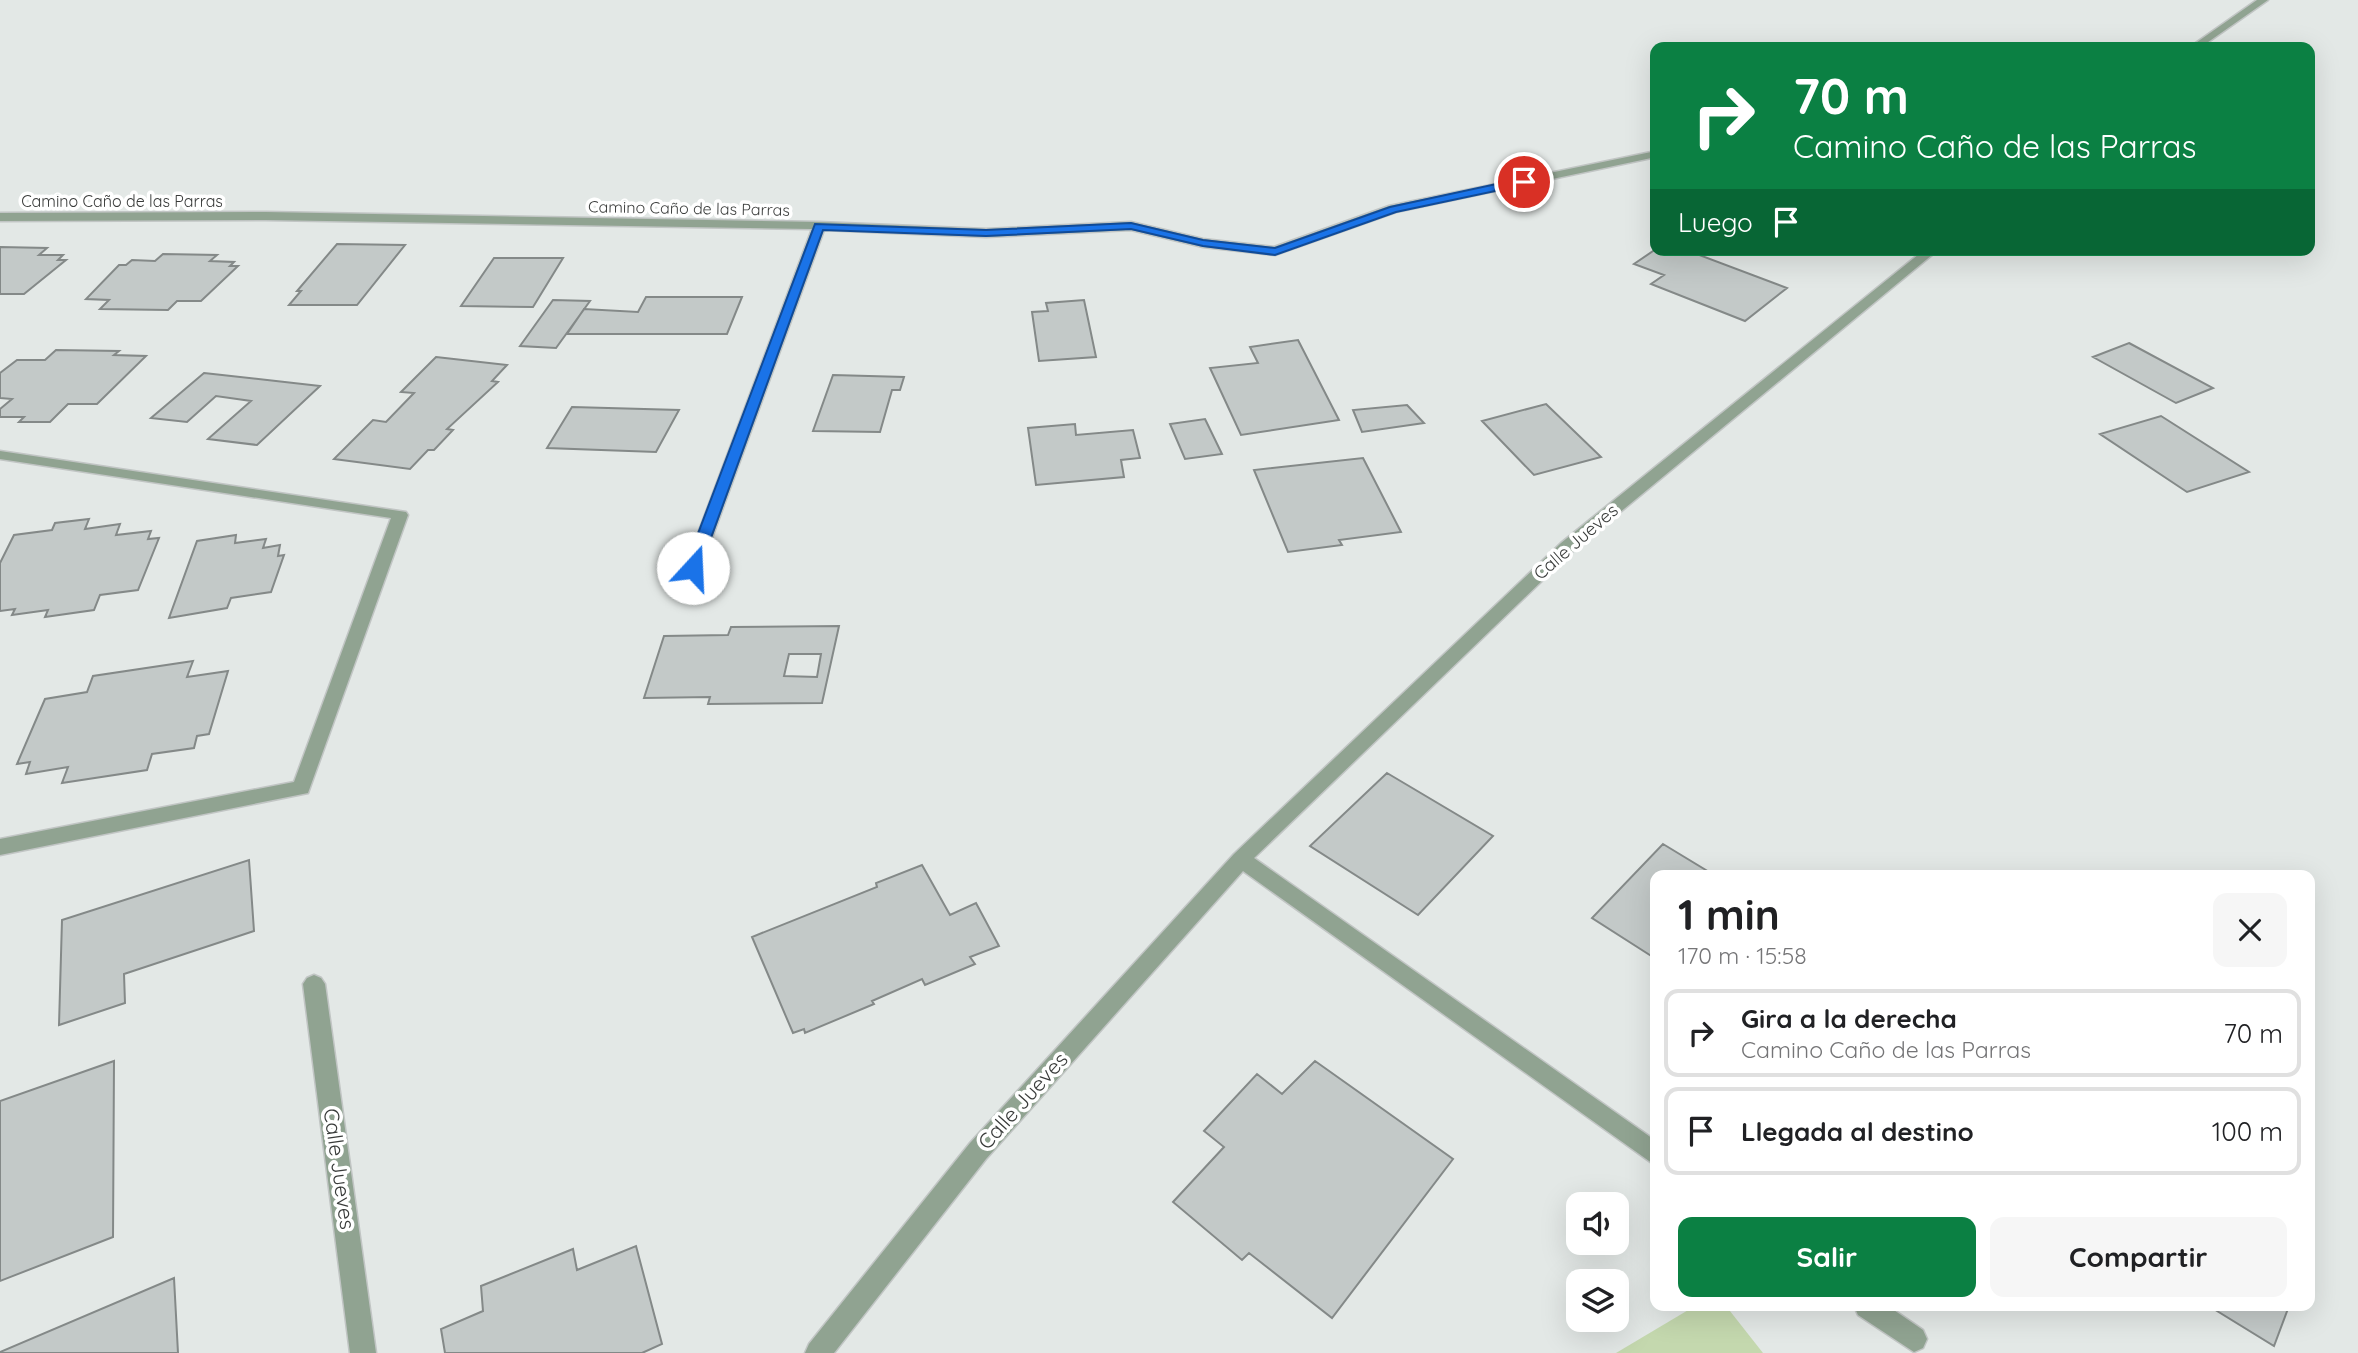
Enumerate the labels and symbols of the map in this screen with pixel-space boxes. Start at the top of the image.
pin [1494,152,1554,212]
street label: Camino Caño de las Parras [21,191,223,211]
street label: Camino Caño de las Parras [588,196,790,220]
street label: Calle Jueves [1529,499,1623,585]
position arrow [656,531,730,605]
street label: Calle Jueves [972,1046,1073,1154]
street label: Calle Jueves [319,1107,361,1231]

